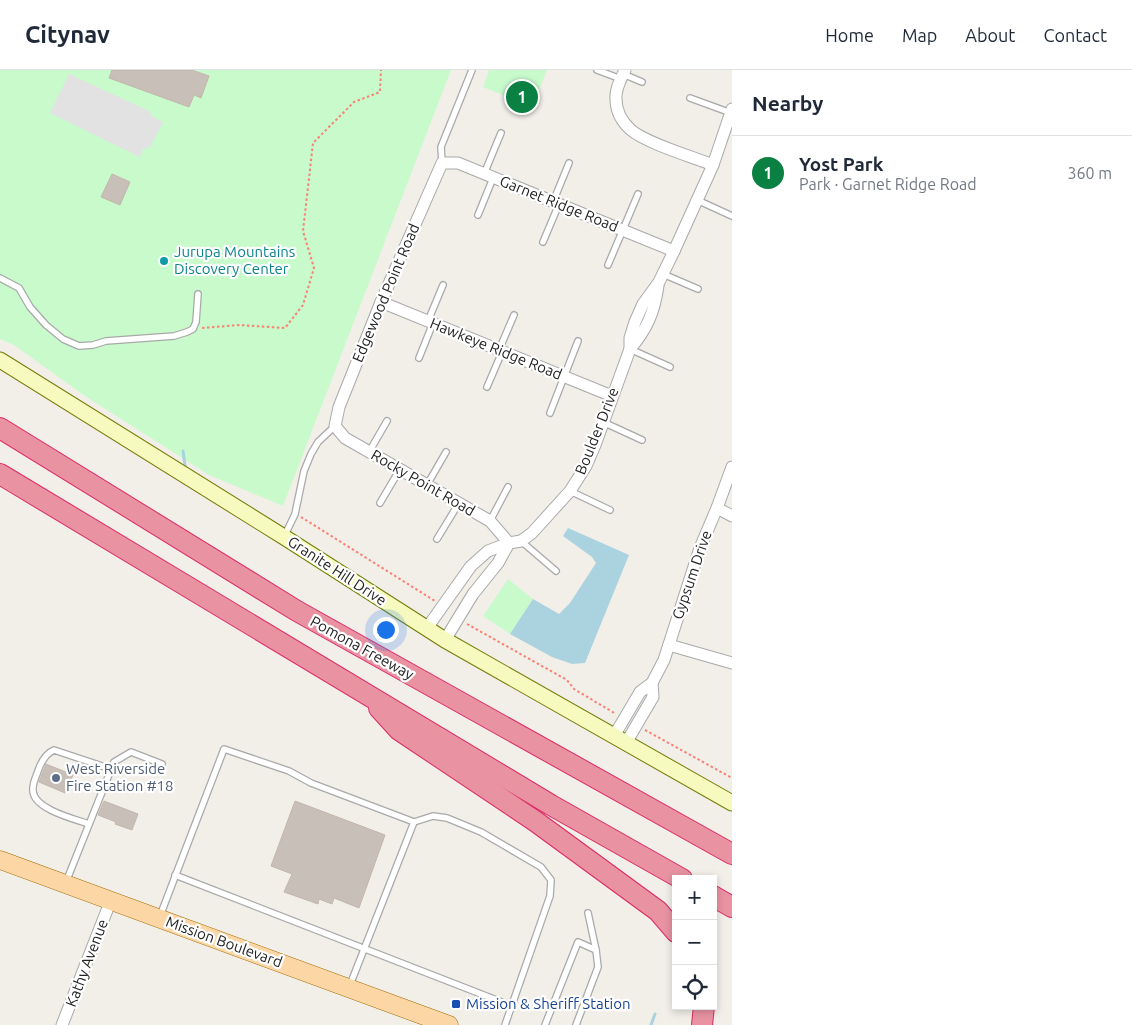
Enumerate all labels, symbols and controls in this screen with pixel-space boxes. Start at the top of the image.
text: Citynav [25,21,110,48]
text: Home [825,25,874,45]
text: Map [902,25,937,45]
text: About [965,25,1015,45]
text: Contact [1043,25,1107,45]
pin: 1 [506,78,538,116]
text: Nearby [752,91,823,115]
text: Yost Park [799,153,883,175]
text: 1 [763,164,773,182]
text: 360 m [1067,164,1112,182]
street label: Garnet Ridge Road [497,172,621,235]
text: Park · Garnet Ridge Road [799,175,977,193]
street label: Edgewood Point Road [349,221,422,365]
place label: Jurupa Mountains Discovery Center [174,243,295,277]
marker: Jurupa Mountains Discovery Center [158,255,170,267]
street label: Hawkeye Ridge Road [428,314,565,383]
street label: Boulder Drive [571,385,622,477]
street label: Rocky Point Road [368,446,478,519]
street label: Gypsum Drive [668,528,715,621]
street label: Granite Hill Drive [285,532,390,609]
street label: Pomona Freeway [308,612,417,683]
your location [373,617,399,643]
place label: West Riverside Fire Station #18 [66,760,173,794]
marker: West Riverside Fire Station #18 [50,772,62,784]
map controls [672,875,717,1010]
button: + [672,875,717,920]
street label: Mission Boulevard [164,913,285,970]
street label: Kathy Avenue [62,917,111,1009]
button: − [672,920,717,965]
button: locate [672,965,717,1010]
place label: Mission & Sheriff Station [466,995,631,1012]
marker: Mission & Sheriff Station [450,998,462,1010]

